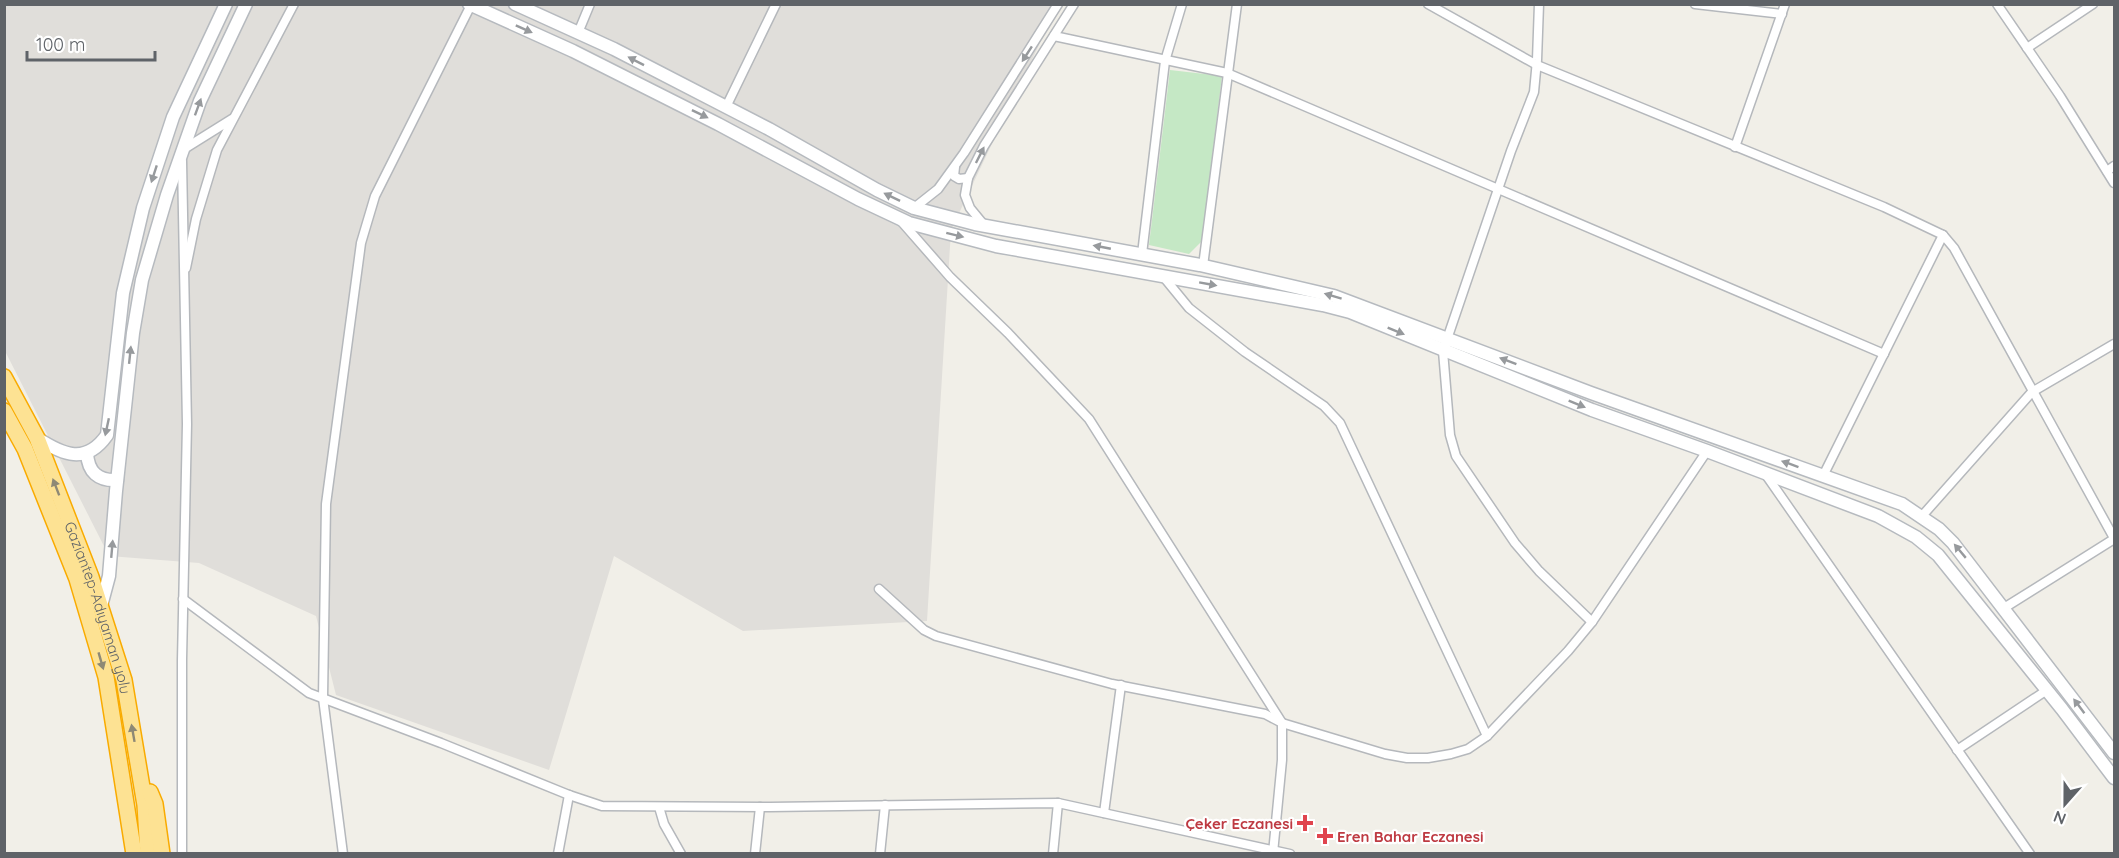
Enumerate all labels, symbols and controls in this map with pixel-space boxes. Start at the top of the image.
scale bar [27,24,154,62]
one-way arrow [516,25,533,34]
text: 100 m [36,33,85,56]
one-way arrow [1022,46,1033,62]
one-way arrow [628,56,645,66]
one-way arrow [194,98,204,116]
one-way arrow [691,110,708,119]
one-way arrow [975,146,984,163]
one-way arrow [149,165,158,183]
one-way arrow [884,192,901,202]
one-way arrow [945,231,964,241]
one-way arrow [1092,242,1111,251]
one-way arrow [1198,280,1217,289]
one-way arrow [1324,291,1342,300]
one-way arrow [1388,326,1406,336]
one-way arrow [125,345,135,364]
one-way arrow [1499,356,1517,365]
one-way arrow [1568,400,1586,409]
one-way arrow [102,417,111,436]
one-way arrow [1781,459,1799,468]
one-way arrow [51,478,61,496]
street label: Gaziantep-Adıyaman yolu [61,519,136,695]
one-way arrow [107,540,117,559]
one-way arrow [1954,543,1967,559]
one-way arrow [97,652,106,670]
one-way arrow [2073,698,2085,714]
one-way arrow [128,723,137,742]
north arrow [2035,774,2095,834]
text: N [2051,807,2069,829]
place label: Çeker Eczanesi [1185,814,1293,833]
marker: Çeker Eczanesi [1298,816,1312,830]
place label: Eren Bahar Eczanesi [1337,827,1483,846]
marker: Eren Bahar Eczanesi [1318,829,1332,843]

